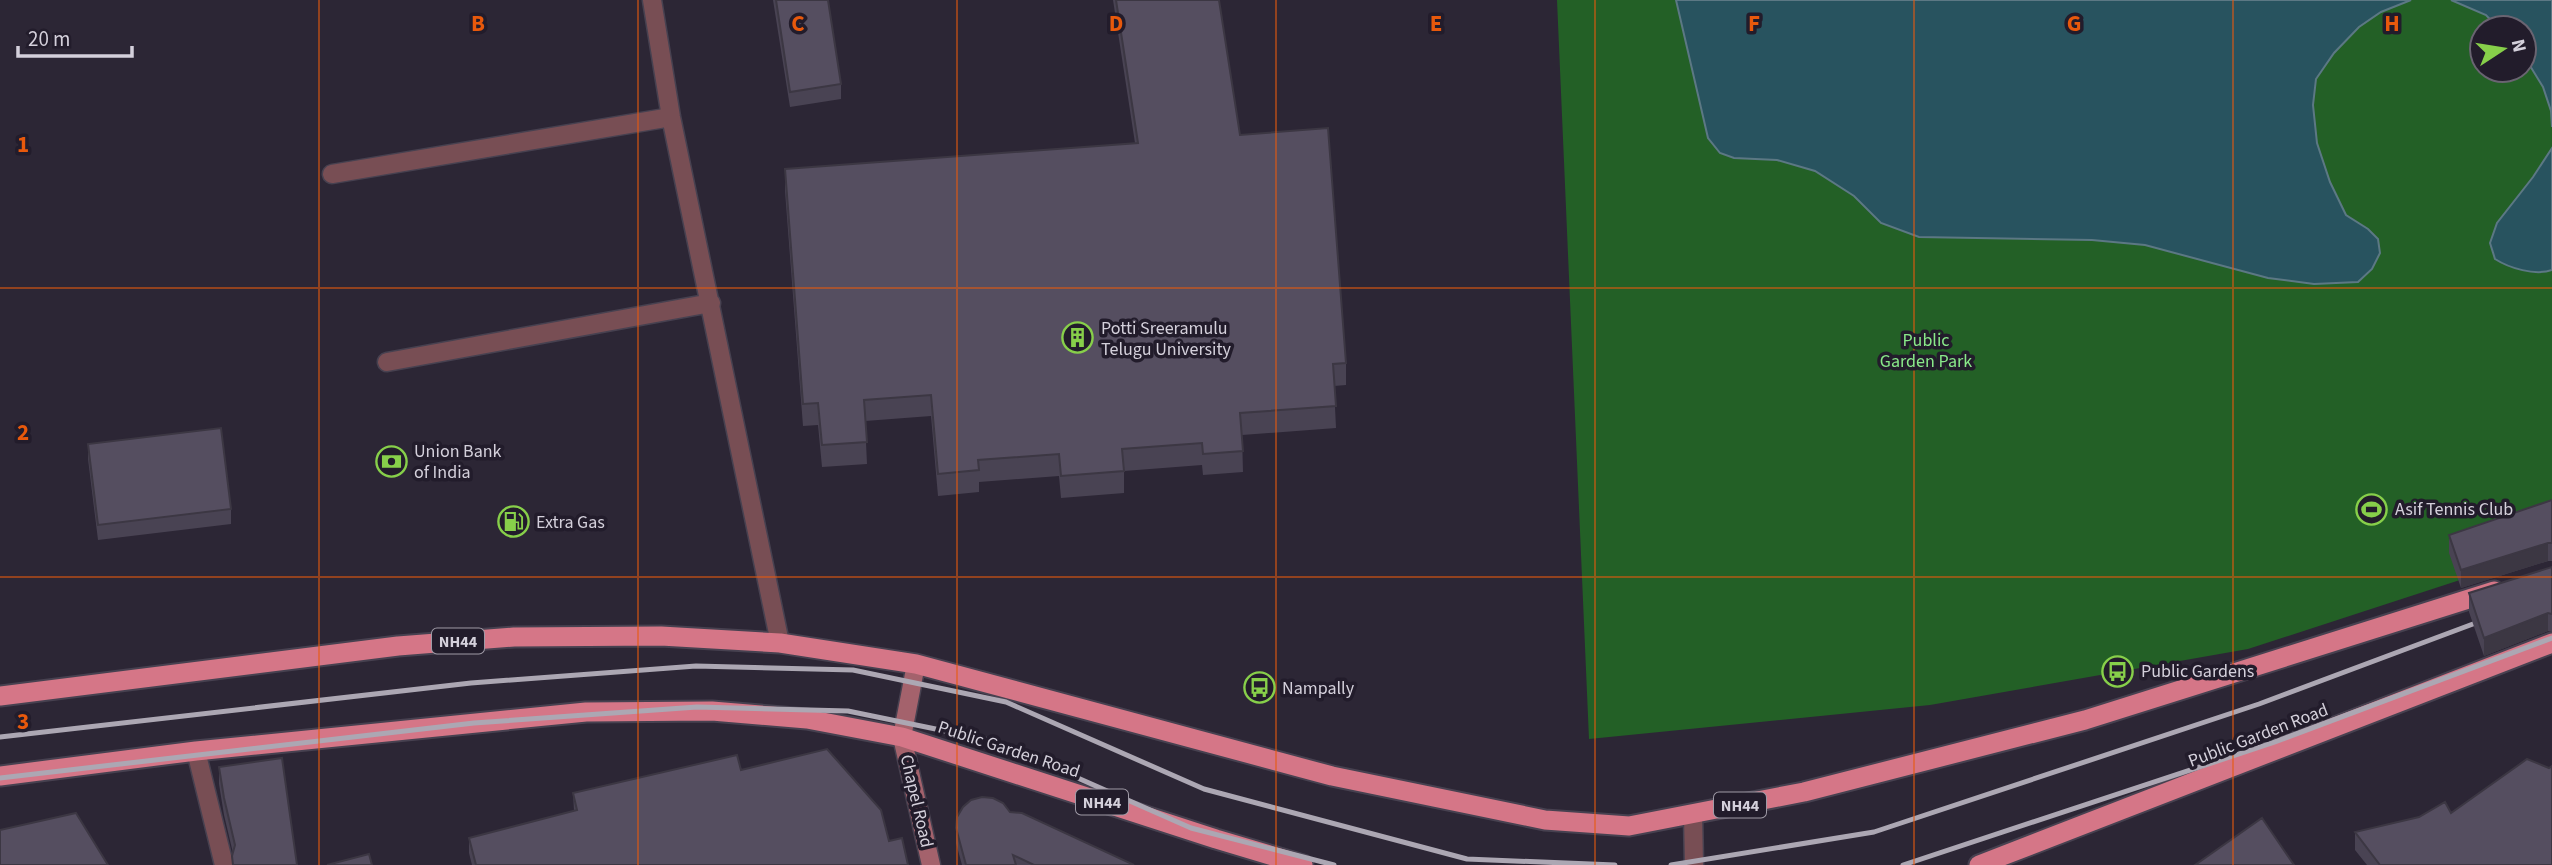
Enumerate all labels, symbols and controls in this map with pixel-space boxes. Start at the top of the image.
text: B [471,7,485,40]
text: C [791,7,805,40]
text: D [1109,7,1123,40]
text: E [1430,7,1442,40]
text: F [1748,7,1760,40]
text: G [2067,7,2081,40]
text: H [2384,7,2400,40]
scale bar [18,14,131,58]
north arrow [2468,14,2538,84]
text: 20 m [28,24,70,54]
text: N [2504,37,2533,55]
text: 1 [17,128,29,161]
place label: Potti Sreeramulu Telugu University [1101,316,1232,362]
building icon: Potti Sreeramulu Telugu University [1061,321,1095,355]
park label: Public Garden Park [1880,328,1972,374]
text: 2 [17,416,29,449]
place label: Union Bank of India [414,439,502,485]
bank icon: Union Bank of India [374,444,408,478]
sports icon: Asif Tennis Club [2355,492,2389,526]
place label: Asif Tennis Club [2395,497,2513,522]
fuel station icon: Extra Gas [496,505,530,539]
place label: Extra Gas [536,510,605,535]
road number: NH44 [432,628,484,654]
bus stop icon: Public Gardens [2101,654,2135,688]
place label: Public Gardens [2141,659,2254,684]
bus stop icon: Nampally [1242,671,1276,705]
place label: Nampally [1282,676,1355,701]
street label: Public Garden Road [2185,697,2332,774]
text: 3 [17,705,29,738]
street label: Public Garden Road [935,715,1083,784]
street label: Chapel Road [894,752,939,850]
road number: NH44 [1076,790,1128,814]
road number: NH44 [1714,792,1766,818]

